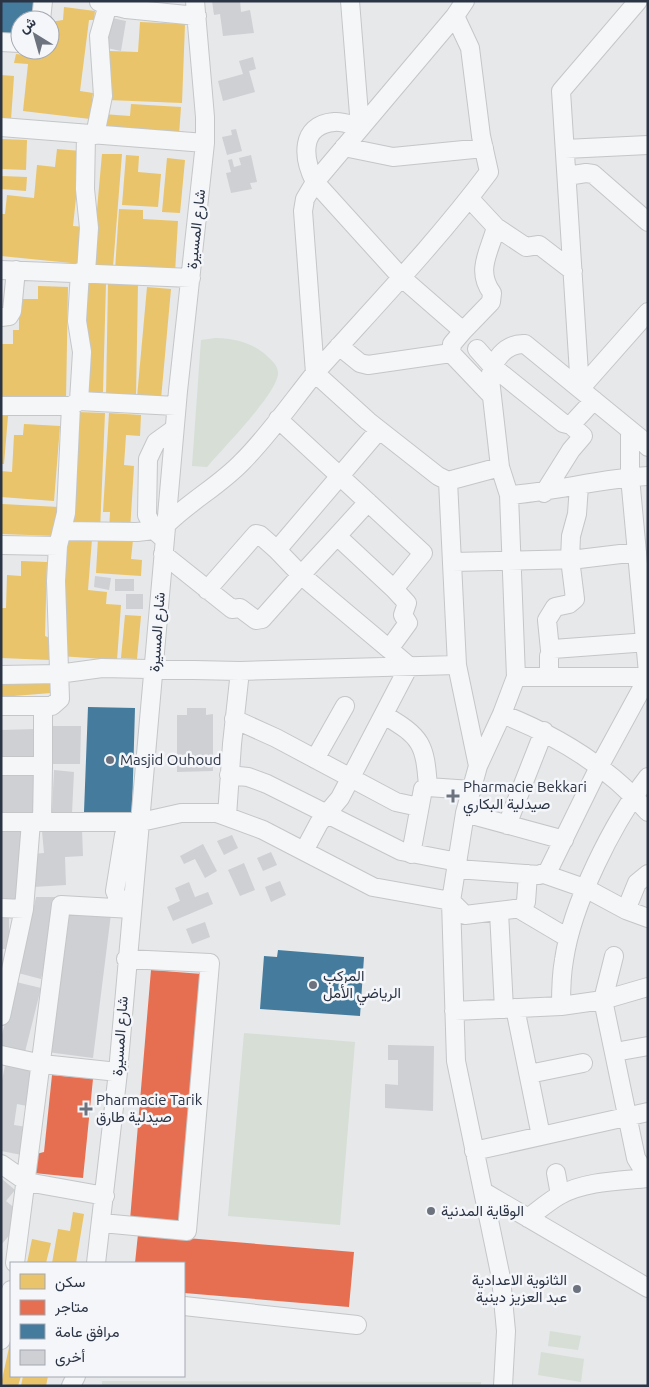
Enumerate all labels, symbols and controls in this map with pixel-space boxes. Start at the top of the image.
north arrow [10,10,60,60]
text: ش [16,13,39,37]
street label: شارع المسيرة [183,188,211,270]
street label: شارع المسيرة [145,591,171,673]
place label: Masjid Ouhoud [120,751,222,768]
marker: Masjid Ouhoud [104,754,116,766]
place label: Pharmacie Bekkari صيدلية البكاري [463,778,587,817]
marker: Pharmacie Bekkari صيدلية البكاري [447,790,459,802]
place label: المركب الرياضي الأمل [323,967,401,1006]
marker: المركب الرياضي الأمل [307,979,319,991]
street label: شارع المسيرة [108,995,134,1077]
place label: Pharmacie Tarik صيدلية طارق [96,1091,203,1126]
marker: Pharmacie Tarik صيدلية طارق [80,1103,92,1115]
place label: الوقاية المدنية [441,1202,524,1220]
marker: الوقاية المدنية [425,1205,437,1217]
legend [10,1262,185,1377]
place label: الثانوية الاعدادية عبد العزيز دينية [472,1271,567,1306]
text: سكن [55,1273,85,1292]
marker: الثانوية الاعدادية عبد العزيز دينية [571,1283,583,1295]
text: متاجر [54,1298,89,1316]
text: مرافق عامة [55,1323,119,1342]
text: أخرى [55,1348,85,1367]

